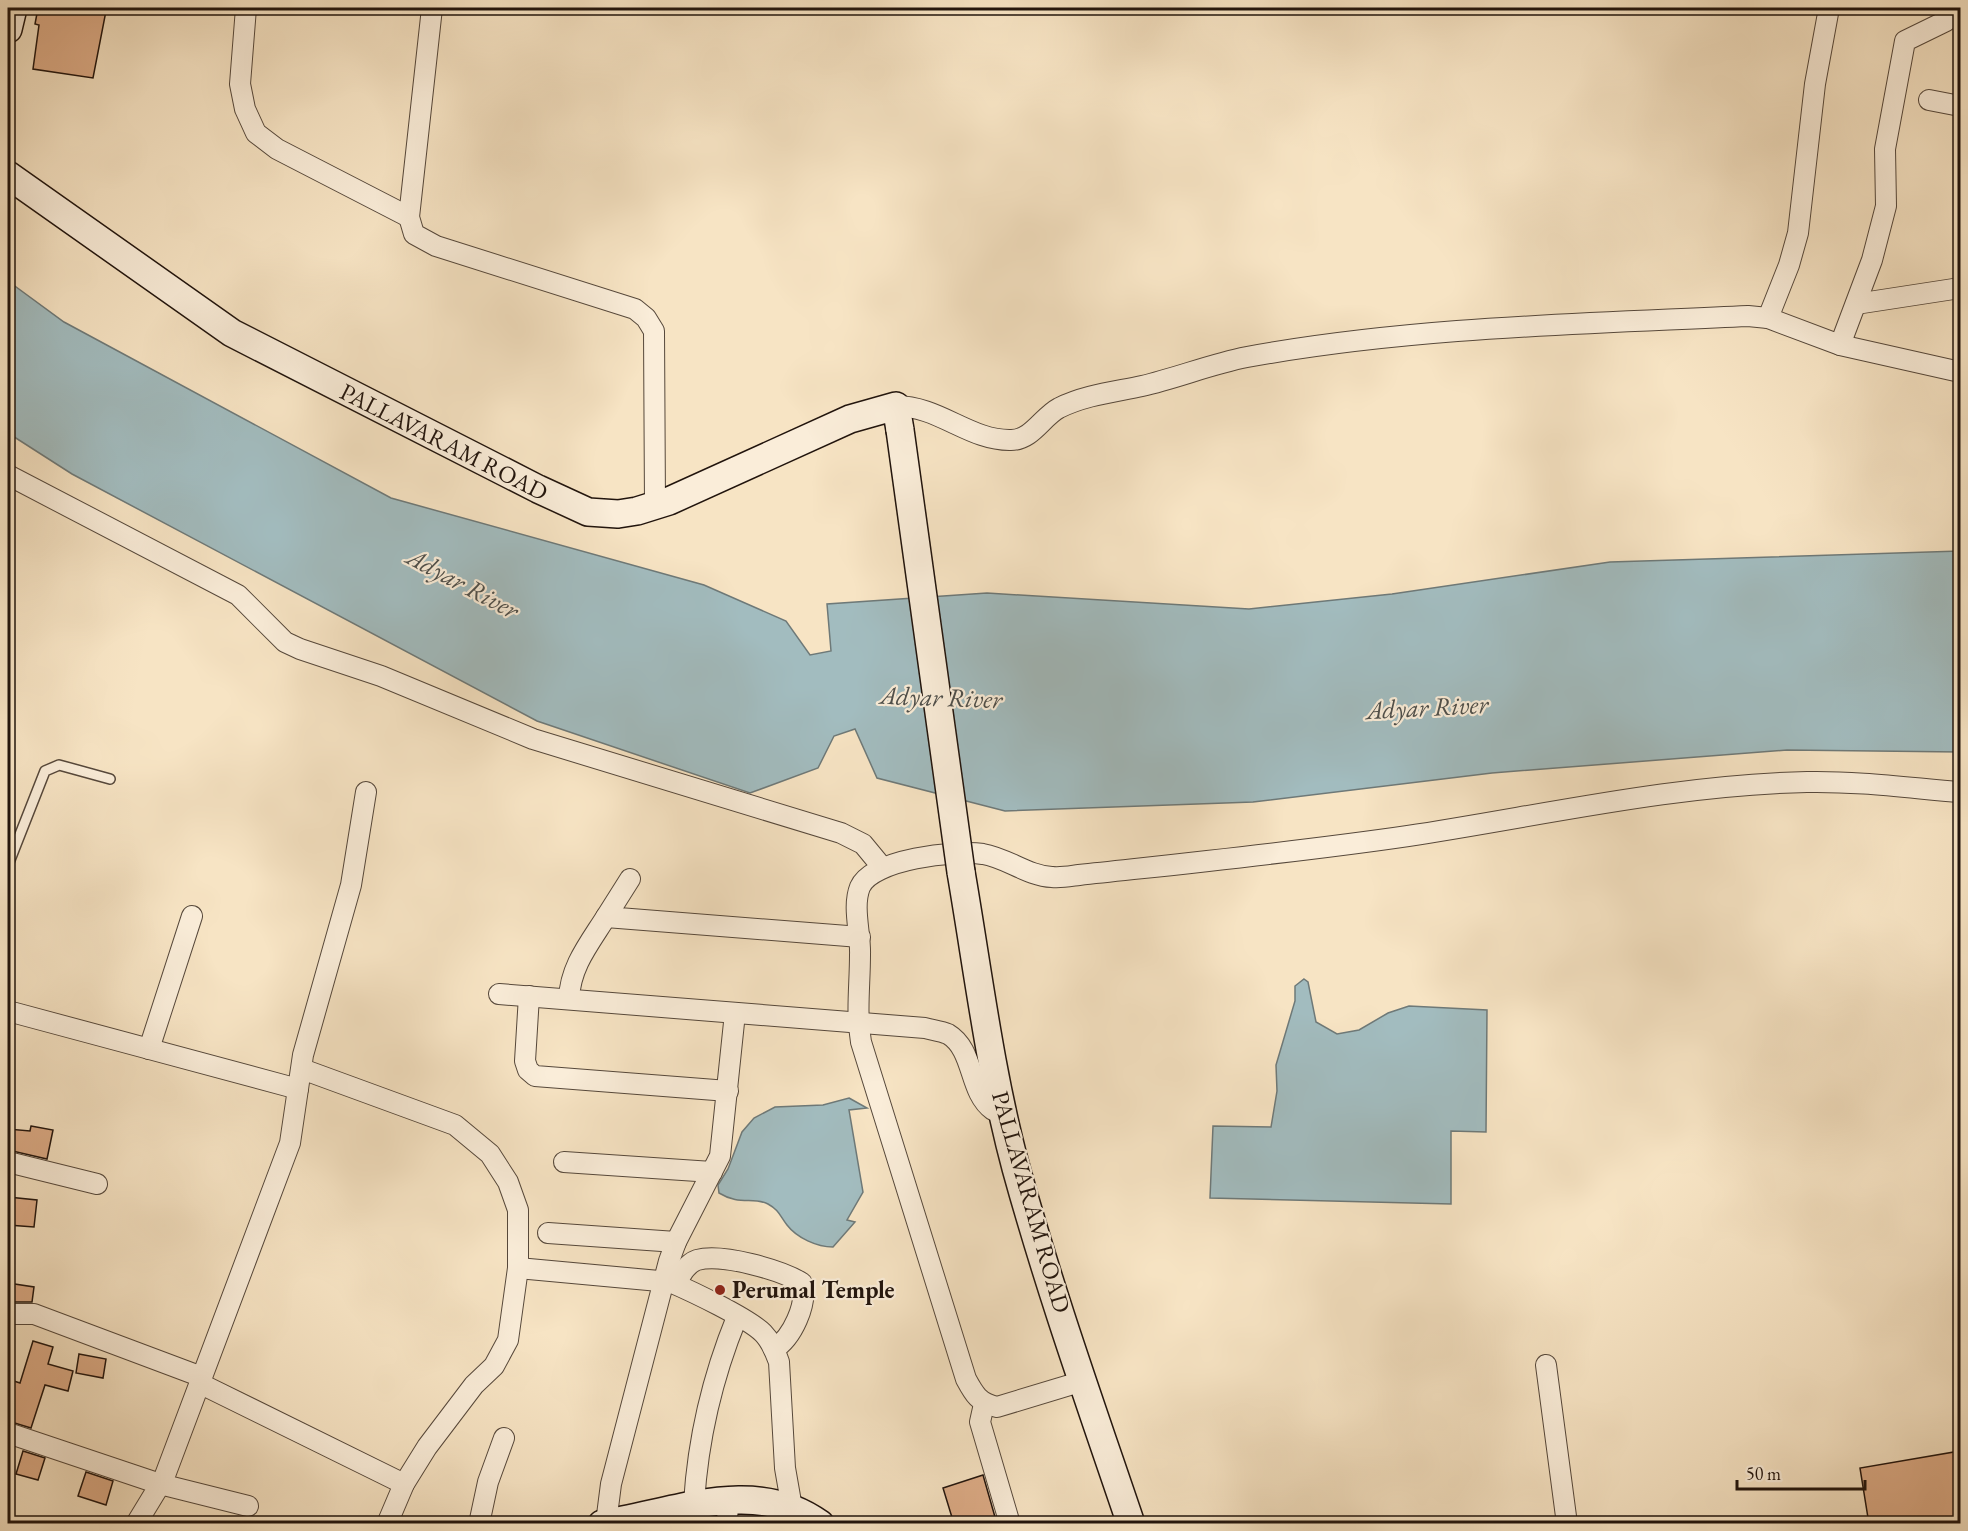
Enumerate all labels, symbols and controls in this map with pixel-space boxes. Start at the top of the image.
street label: PALLAVARAM ROAD [335,376,553,507]
water label: Adyar River [399,538,526,627]
water label: Adyar River [877,678,1004,716]
water label: Adyar River [1363,687,1490,727]
street label: PALLAVARAM ROAD [985,1087,1078,1316]
place label: Perumal Temple [732,1274,895,1305]
marker: Perumal Temple [713,1283,727,1297]
scale bar [1737,1453,1864,1491]
text: 50 m [1746,1462,1781,1485]

